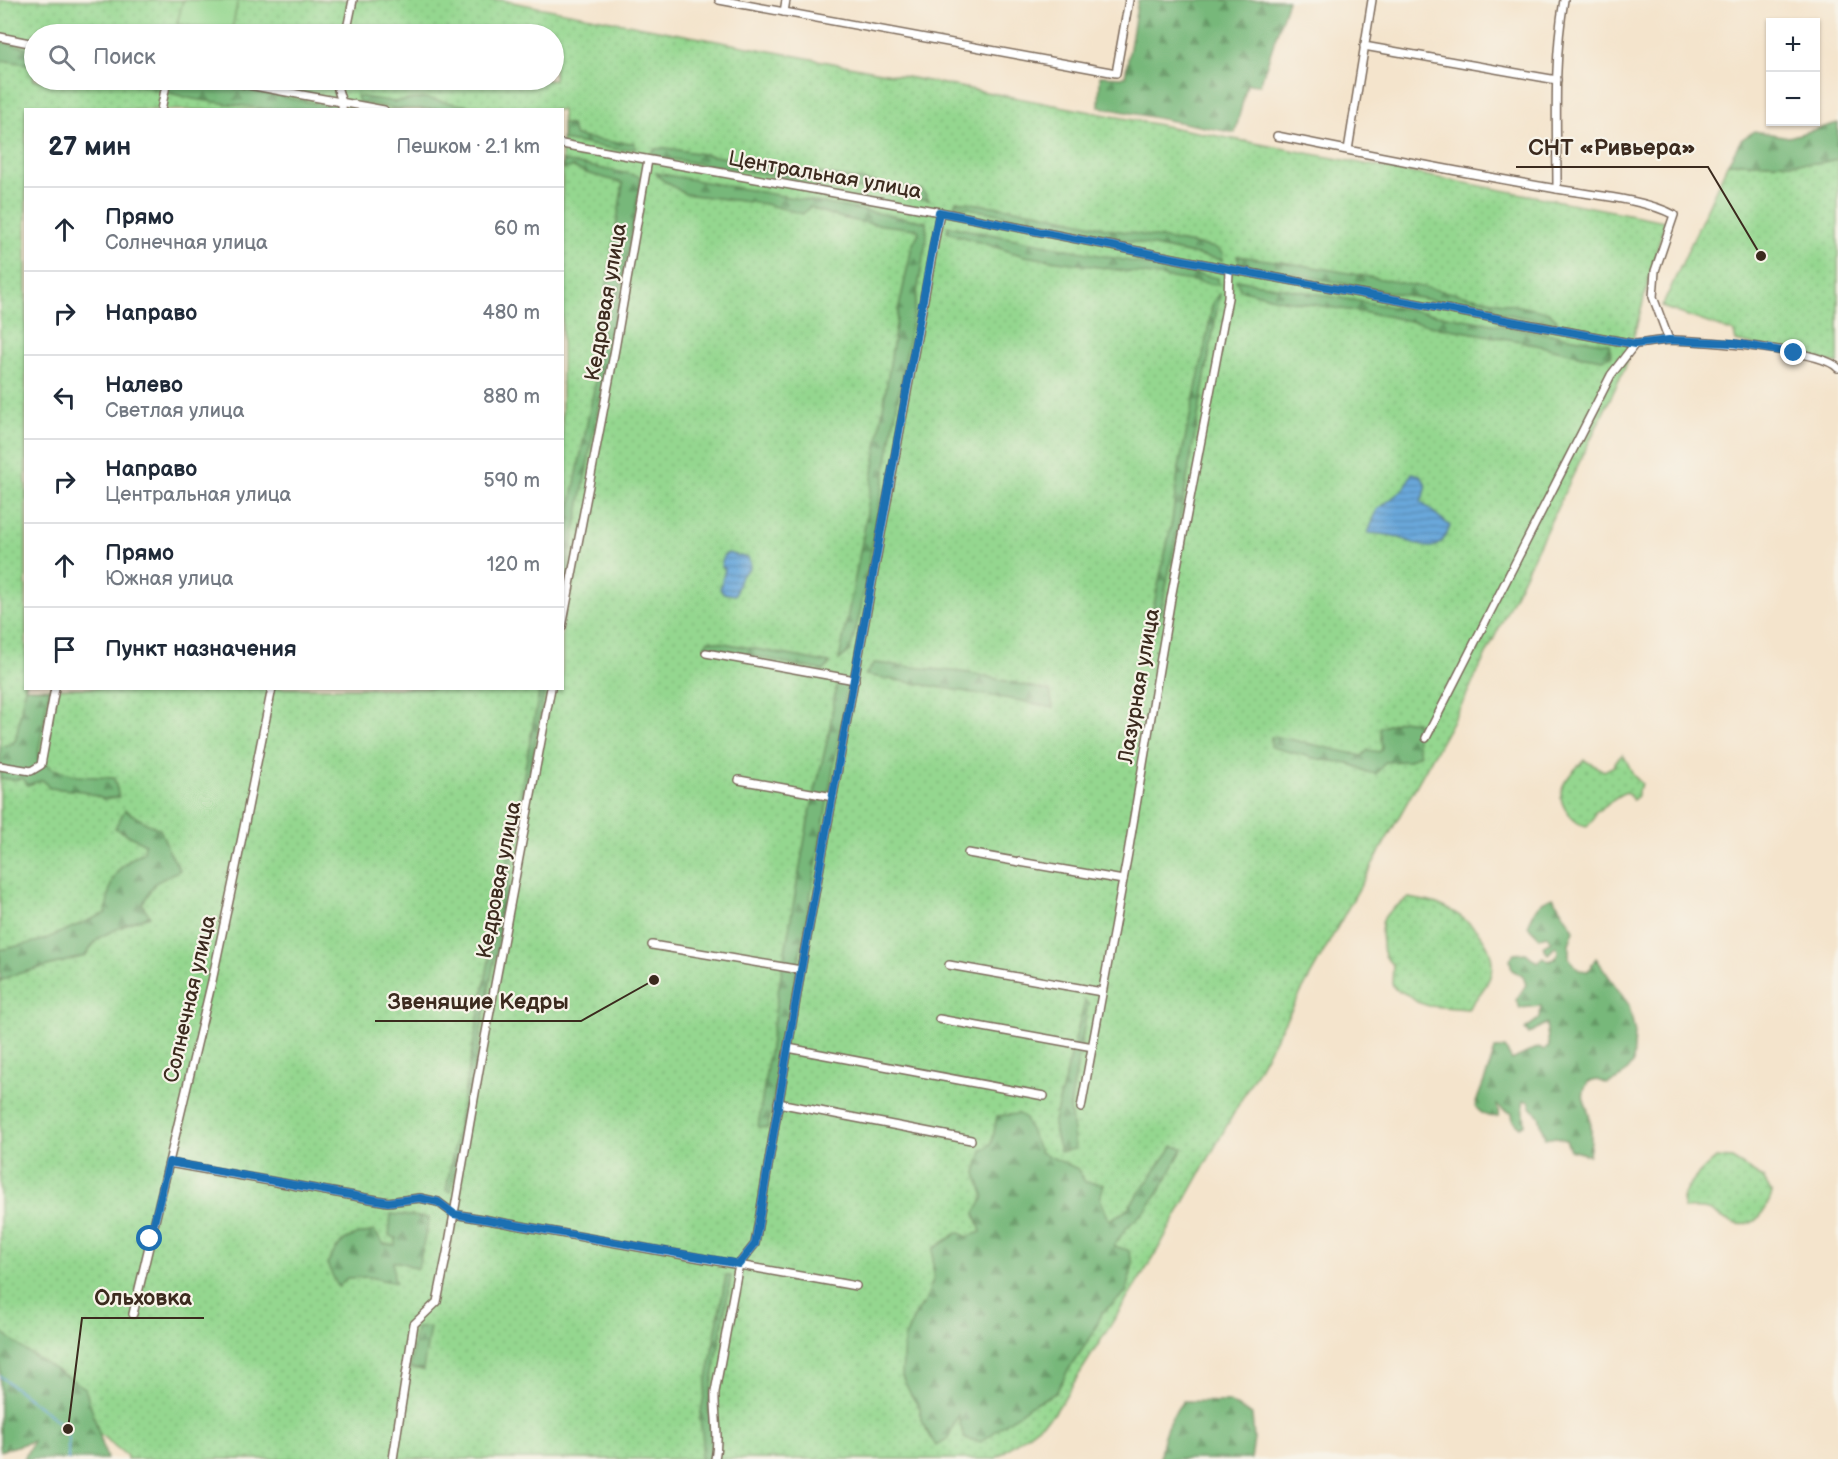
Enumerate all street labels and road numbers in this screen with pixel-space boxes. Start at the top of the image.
street label: Центральная улица [726,146,924,204]
street label: Кедровая улица [580,221,632,383]
street label: Лазурная улица [1113,606,1165,767]
street label: Кедровая улица [471,799,527,961]
street label: Солнечная улица [159,912,222,1085]

